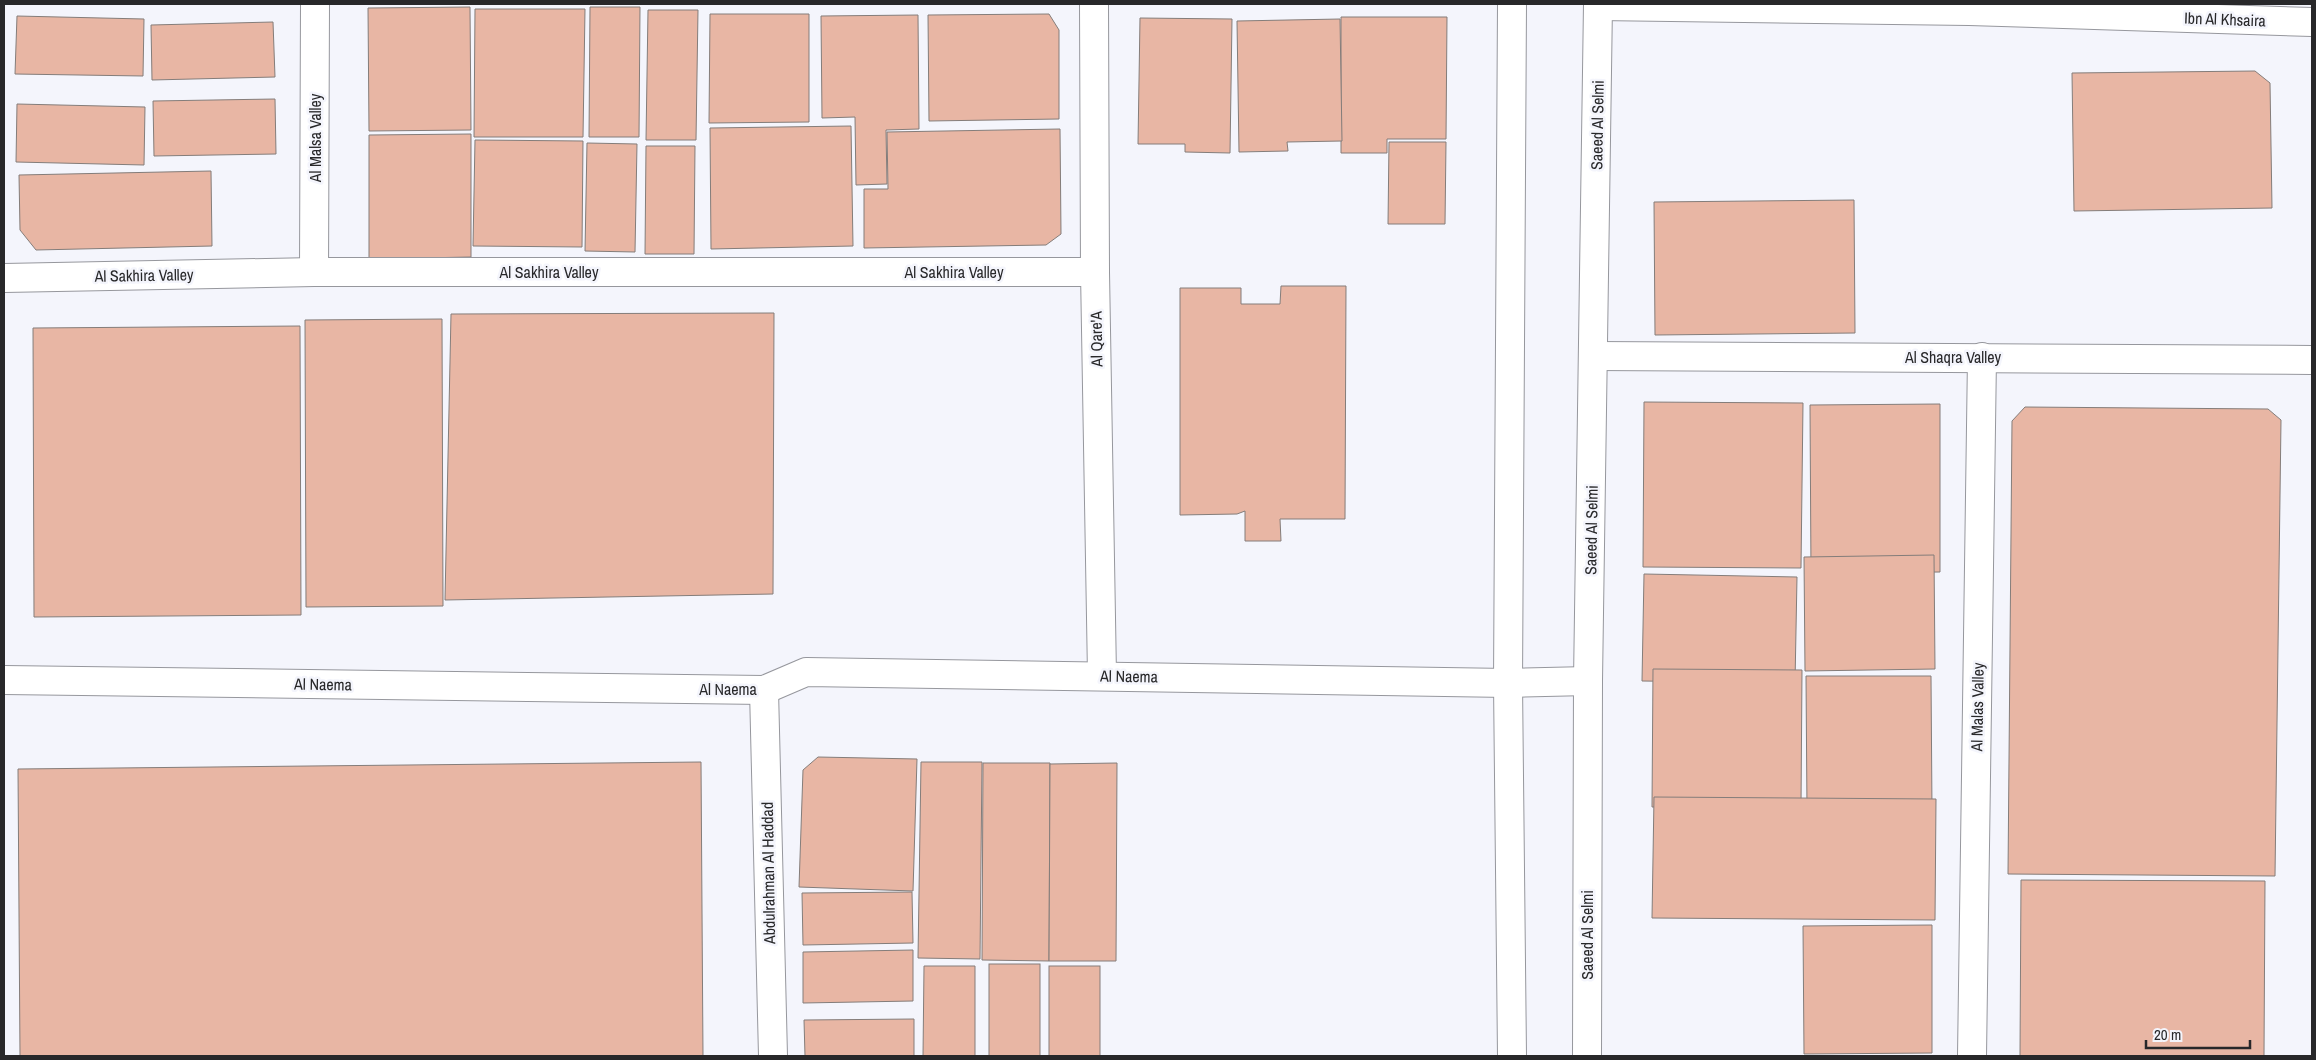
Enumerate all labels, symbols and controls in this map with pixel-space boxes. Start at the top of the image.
street label: Ibn Al Khsaira [2184,7,2267,31]
street label: Saeed Al Selmi [1585,80,1609,170]
street label: Al Malsa Valley [304,93,326,183]
street label: Al Sakhira Valley [499,261,599,283]
street label: Al Sakhira Valley [904,261,1004,283]
street label: Al Sakhira Valley [93,263,194,287]
street label: Al Qare'A [1085,311,1108,368]
street label: Al Shaqra Valley [1904,346,2001,368]
street label: Saeed Al Selmi [1579,485,1603,575]
street label: Al Malas Valley [1965,662,1989,753]
street label: Al Naema [1099,664,1159,688]
street label: Al Naema [293,672,353,696]
street label: Al Naema [698,678,757,700]
street label: Abdulrahman Al Haddad [756,802,780,945]
street label: Saeed Al Selmi [1576,890,1598,980]
scale bar [2146,1018,2250,1050]
text: 20 m [2154,1024,2181,1045]

